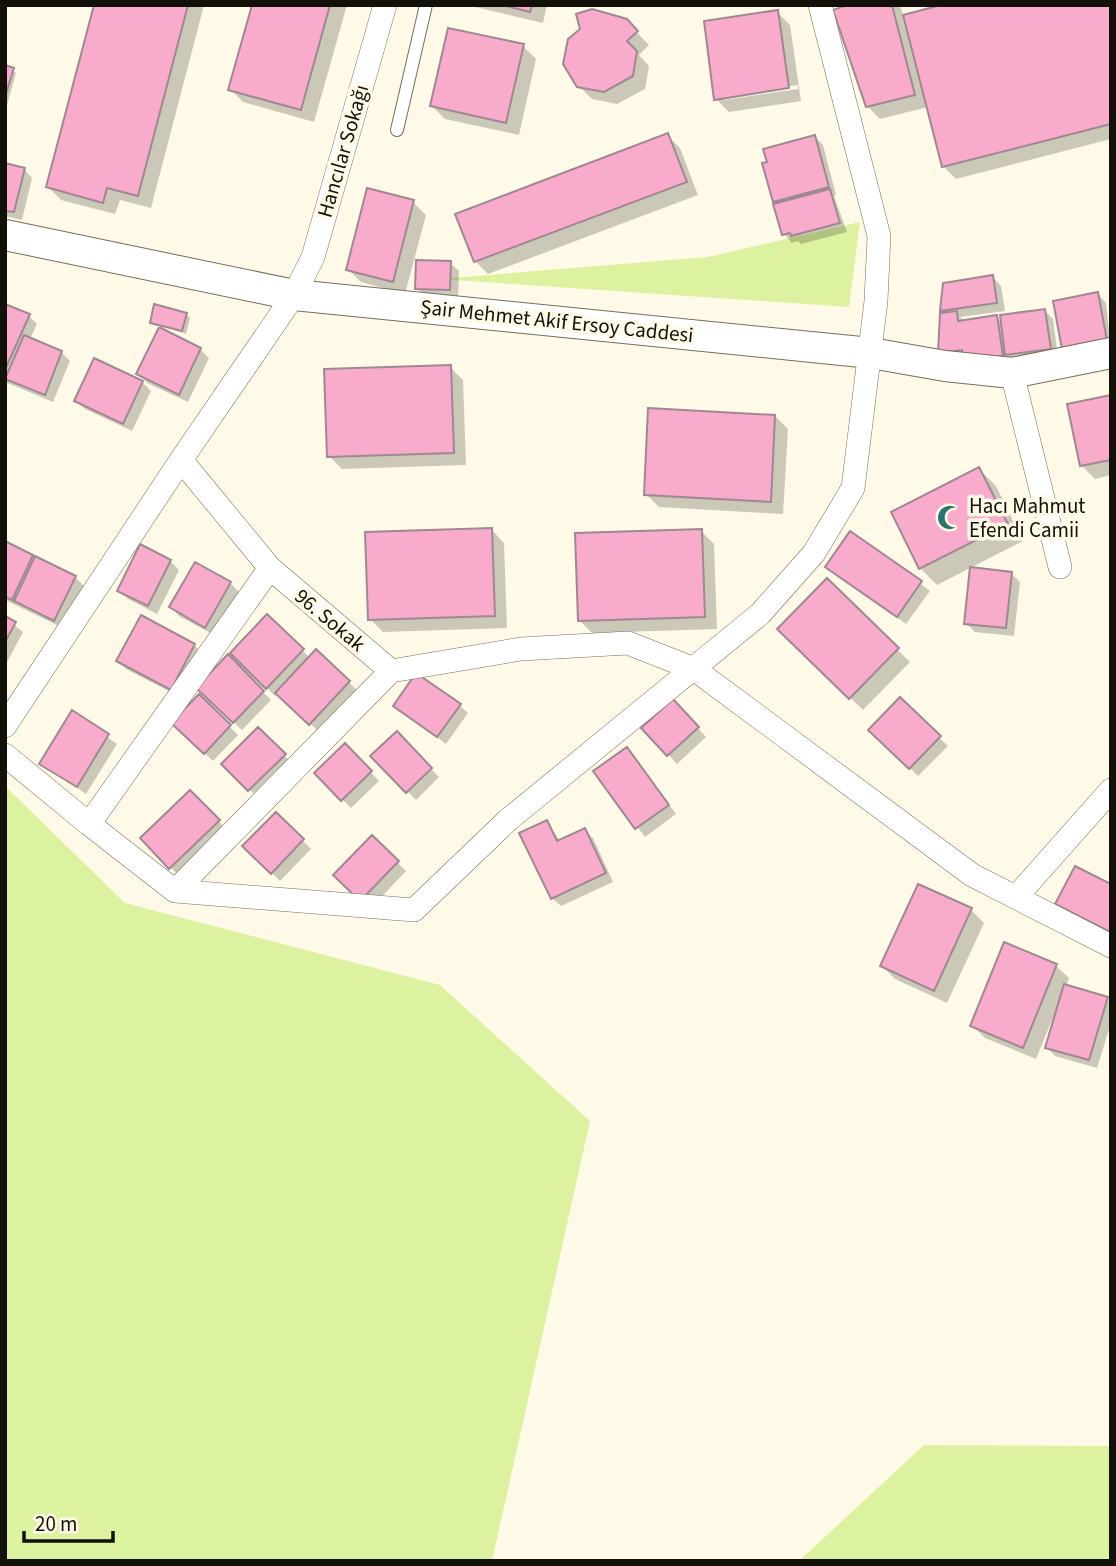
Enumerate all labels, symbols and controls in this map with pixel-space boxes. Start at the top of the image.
street label: Hancılar Sokağı [310,81,376,221]
street label: Şair Mehmet Akif Ersoy Caddesi [419,292,695,350]
place label: Hacı Mahmut Efendi Camii [969,491,1085,545]
mosque icon: Hacı Mahmut Efendi Camii [935,504,963,532]
street label: 96. Sokak [288,581,372,659]
scale bar [24,1500,114,1544]
text: 20 m [35,1509,77,1539]

